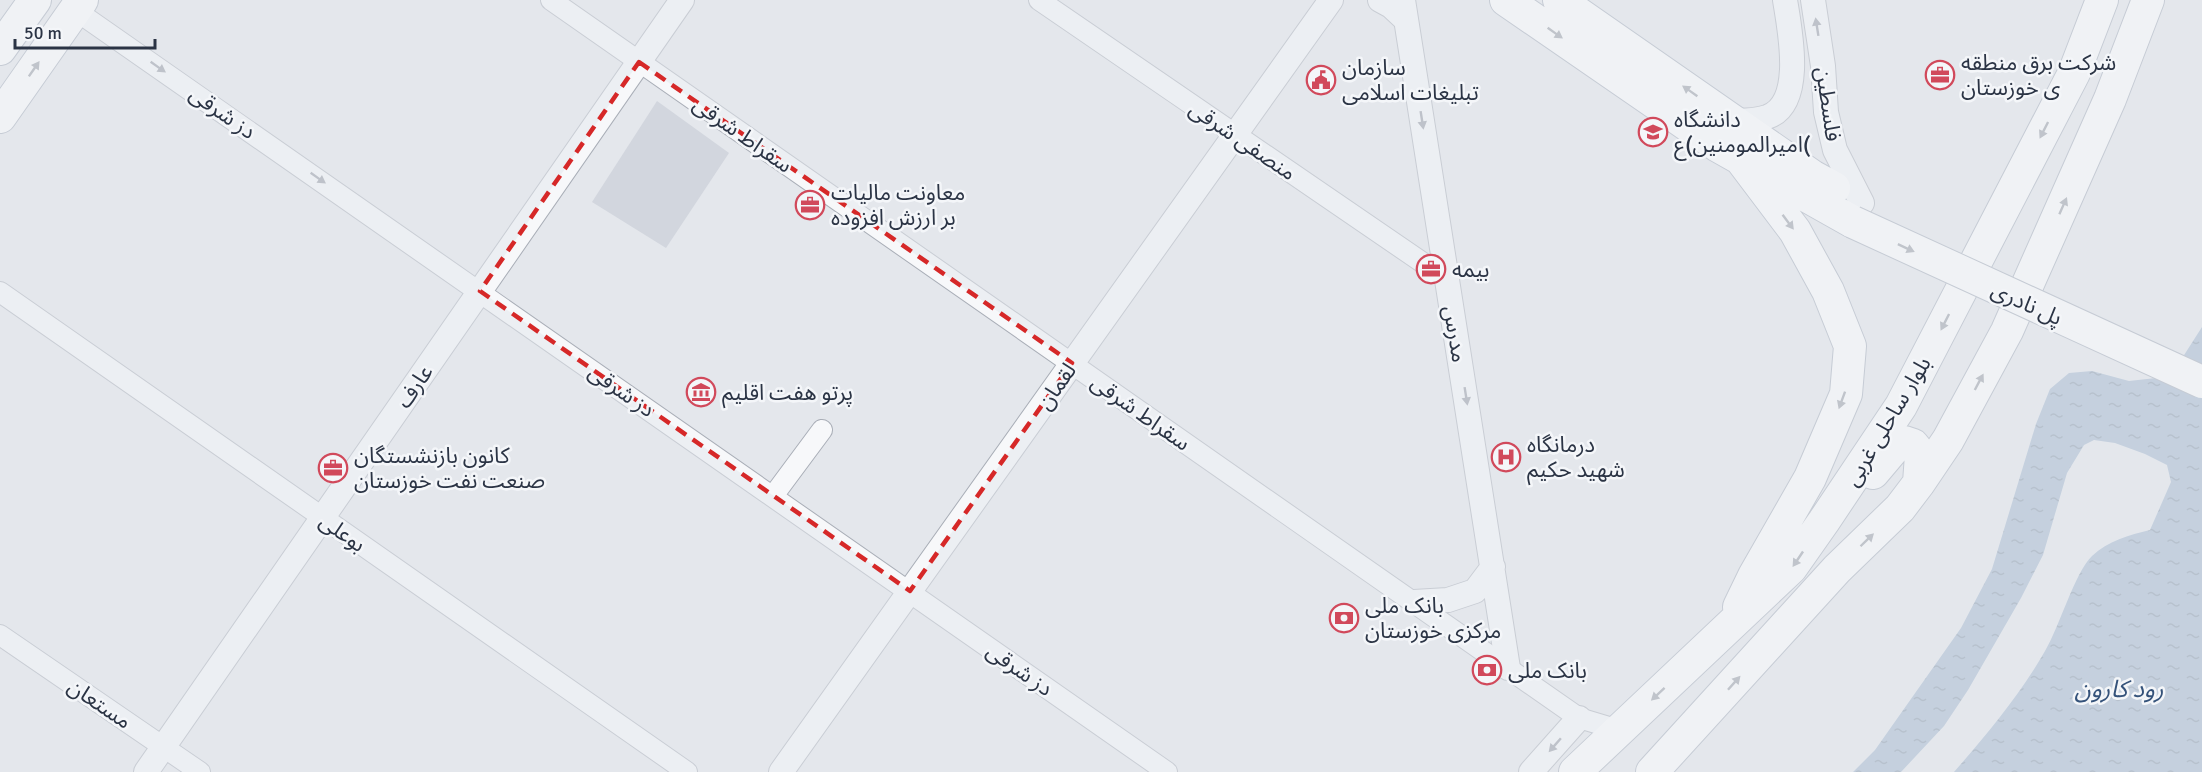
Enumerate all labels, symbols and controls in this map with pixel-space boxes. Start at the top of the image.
scale bar [15,12,154,50]
one-way arrow [1812,17,1821,36]
text: 50 m [24,22,62,44]
one-way arrow [1546,27,1562,39]
place label: شرکت برق منطقه ی خوزستان [1961,49,2116,101]
place label: سازمان تبلیغات اسلامی [1342,54,1479,106]
office icon: شرکت برق منطقه ی خوزستان [1924,59,1956,91]
one-way arrow [28,61,40,77]
one-way arrow [149,61,165,73]
public building icon: سازمان تبلیغات اسلامی [1305,64,1337,96]
street label: فلسطین [1810,65,1847,143]
street label: دز شرقی [184,80,261,145]
one-way arrow [1682,85,1698,97]
street label: سقراط شرقی [688,90,798,178]
street label: منصفی شرقی [1184,95,1301,186]
place label: دانشگاه امیرالمومنین)ع( [1674,106,1810,161]
one-way arrow [1418,111,1427,130]
school or university icon: دانشگاه امیرالمومنین)ع( [1637,116,1669,148]
one-way arrow [2039,122,2049,139]
one-way arrow [309,172,325,184]
place label: معاونت مالیات بر ارزش افزوده [831,179,965,231]
office icon: معاونت مالیات بر ارزش افزوده [794,189,826,221]
one-way arrow [2058,197,2068,215]
one-way arrow [1781,214,1793,229]
one-way arrow [1897,243,1914,252]
office icon: بیمه [1415,253,1447,285]
place label: بیمه [1452,256,1490,283]
street label: پل نادری [1987,276,2067,332]
street label: مدرس [1438,304,1473,364]
one-way arrow [1940,314,1950,331]
street label: بلوار ساحلی غربی [1838,352,1937,491]
street label: دز شرقی [583,358,660,423]
street label: لقمان [1031,358,1082,415]
street label: عارف [390,359,439,413]
street label: سقراط شرقی [1086,368,1196,456]
one-way arrow [1974,373,1984,390]
museum icon: پرتو هفت اقلیم [685,376,717,408]
place label: پرتو هفت اقلیم [722,379,853,409]
one-way arrow [1462,386,1471,405]
one-way arrow [1837,392,1847,410]
place label: درمانگاه شهید حکیم [1527,431,1625,486]
hospital icon: درمانگاه شهید حکیم [1490,441,1522,473]
place label: کانون بازنشستگان صنعت نفت خوزستان [354,442,545,494]
office icon: کانون بازنشستگان صنعت نفت خوزستان [317,452,349,484]
street label: بوعلی [314,507,371,558]
one-way arrow [1860,533,1875,547]
one-way arrow [1792,550,1804,566]
place label: بانک ملی مرکزی خوزستان [1365,592,1501,644]
bank icon: بانک ملی مرکزی خوزستان [1328,602,1360,634]
street label: دز شرقی [981,637,1058,702]
bank icon: بانک ملی [1471,654,1503,686]
place label: بانک ملی [1508,657,1587,684]
street label: مستعان [63,672,137,735]
water label: رود کارون [2074,674,2164,704]
one-way arrow [1727,675,1741,690]
one-way arrow [1651,686,1665,700]
one-way arrow [1549,737,1562,752]

